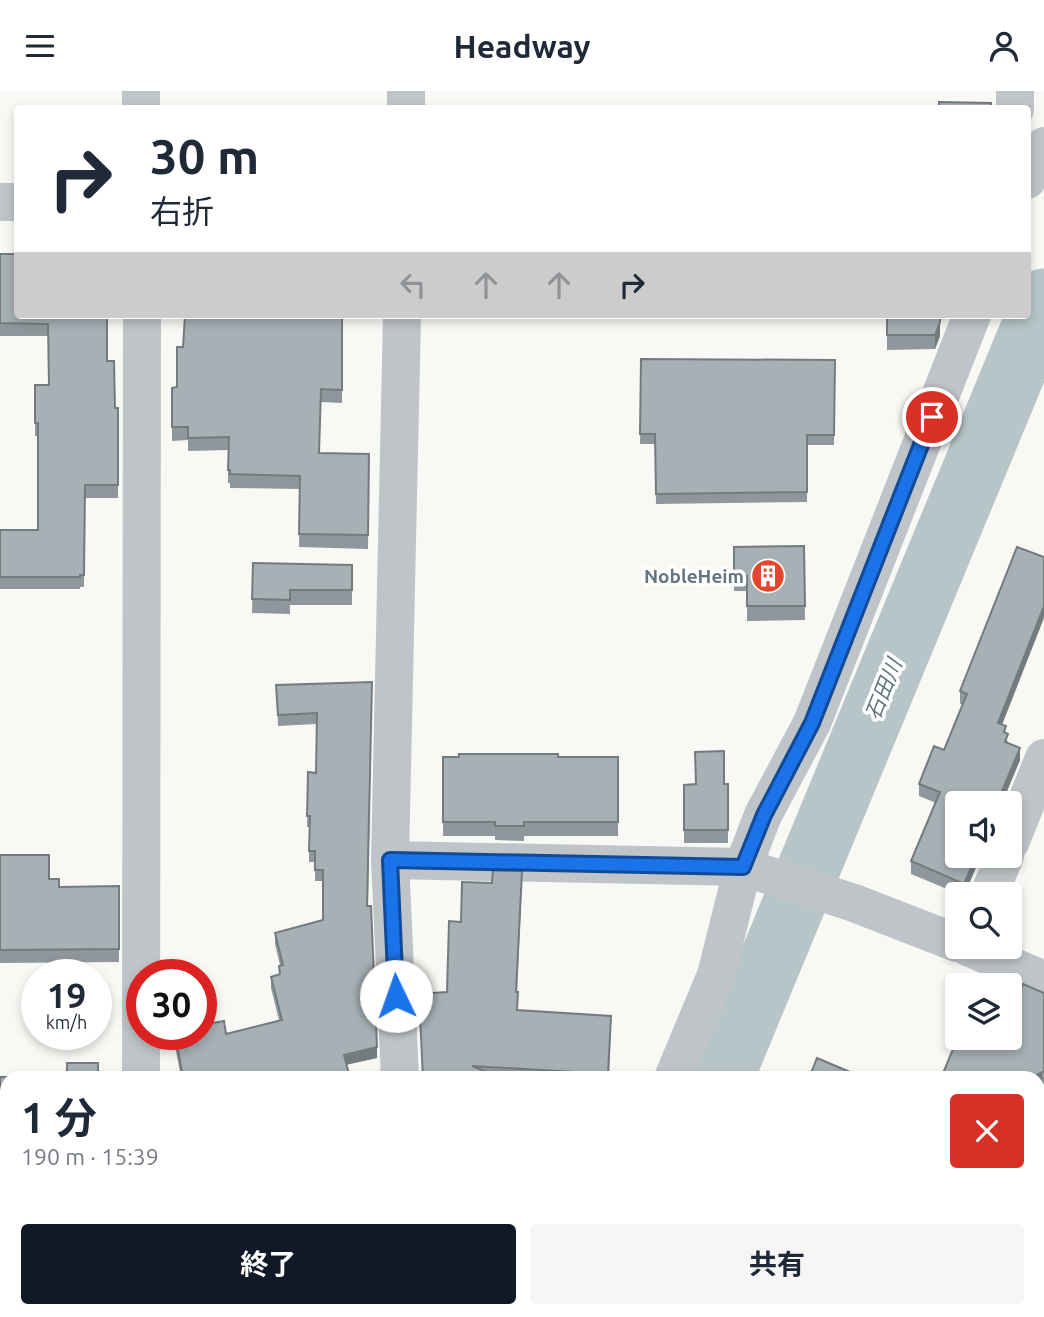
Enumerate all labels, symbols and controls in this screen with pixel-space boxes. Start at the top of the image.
icon: menu [21,27,59,65]
icon: person [985,27,1023,65]
text: Headway [453,28,591,64]
text: 30 m [150,128,259,183]
icon: right [35,133,126,224]
text: 右折 [150,193,214,229]
icon: left [394,266,432,304]
icon: ahead [467,266,505,304]
icon: ahead [540,266,578,304]
icon: right [613,266,651,304]
pin [902,387,962,447]
icon: arrive [913,398,951,436]
building icon: NobleHeim [749,557,787,595]
place label: NobleHeim [644,565,744,587]
water label: 石田川 [860,653,907,723]
map controls [945,791,1022,1050]
button: sound [945,791,1022,868]
button: search [945,882,1022,959]
speed limit sign: 30 [126,959,217,1050]
position arrow [359,959,433,1033]
button: layers [945,973,1022,1050]
text: 19 [47,975,86,1015]
text: km/h [46,1012,87,1032]
text: 1 分 [21,1094,97,1141]
button: close [950,1094,1024,1168]
text: 190 m · 15:39 [21,1144,159,1169]
button: 終了 [21,1224,516,1304]
button: 共有 [530,1224,1024,1304]

